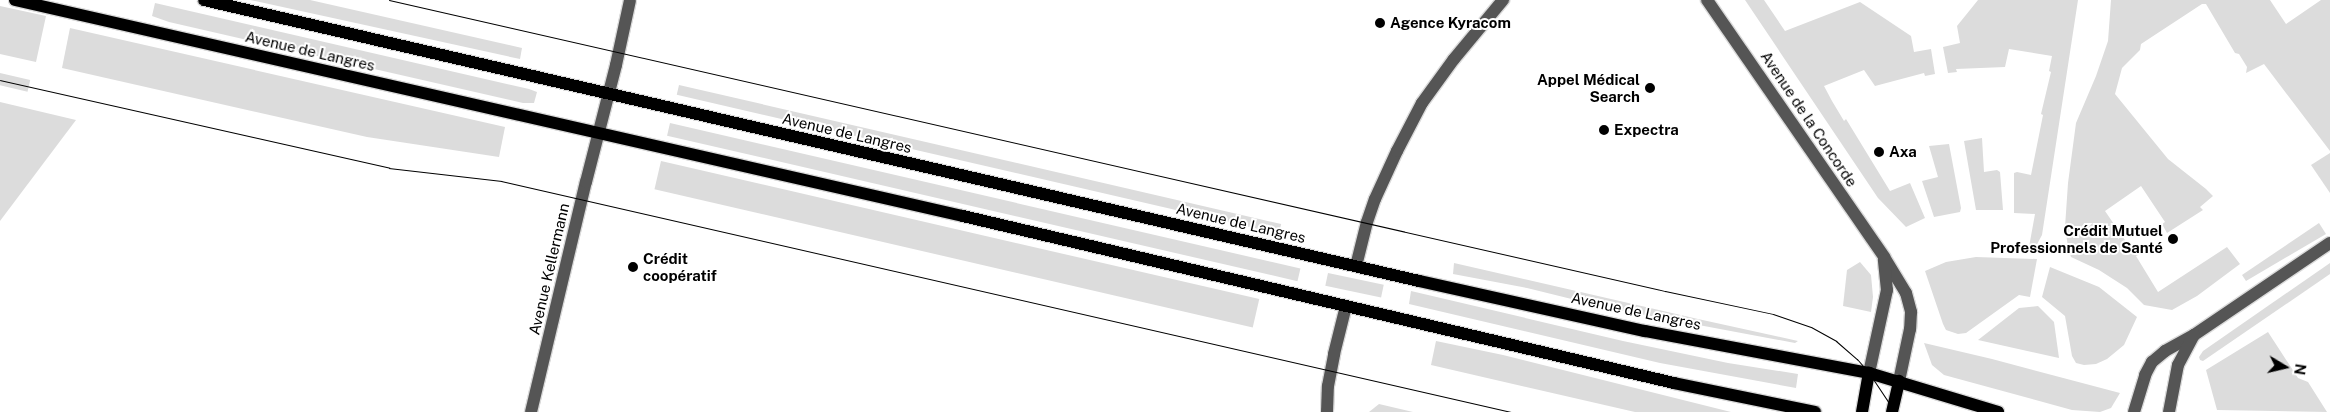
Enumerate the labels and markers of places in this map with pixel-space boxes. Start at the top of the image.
place label: Agence Kyracom [1390,14,1511,32]
marker: Agence Kyracom [1374,17,1386,29]
place label: Appel Médical Search [1537,70,1640,105]
marker: Appel Médical Search [1644,82,1656,94]
place label: Expectra [1614,121,1679,139]
marker: Expectra [1598,124,1610,136]
place label: Axa [1889,143,1917,161]
marker: Axa [1873,146,1885,158]
place label: Crédit Mutuel Professionnels de Santé [1990,221,2163,256]
marker: Crédit Mutuel Professionnels de Santé [2167,233,2179,245]
place label: Crédit coopératif [643,249,717,284]
marker: Crédit coopératif [627,261,639,273]

